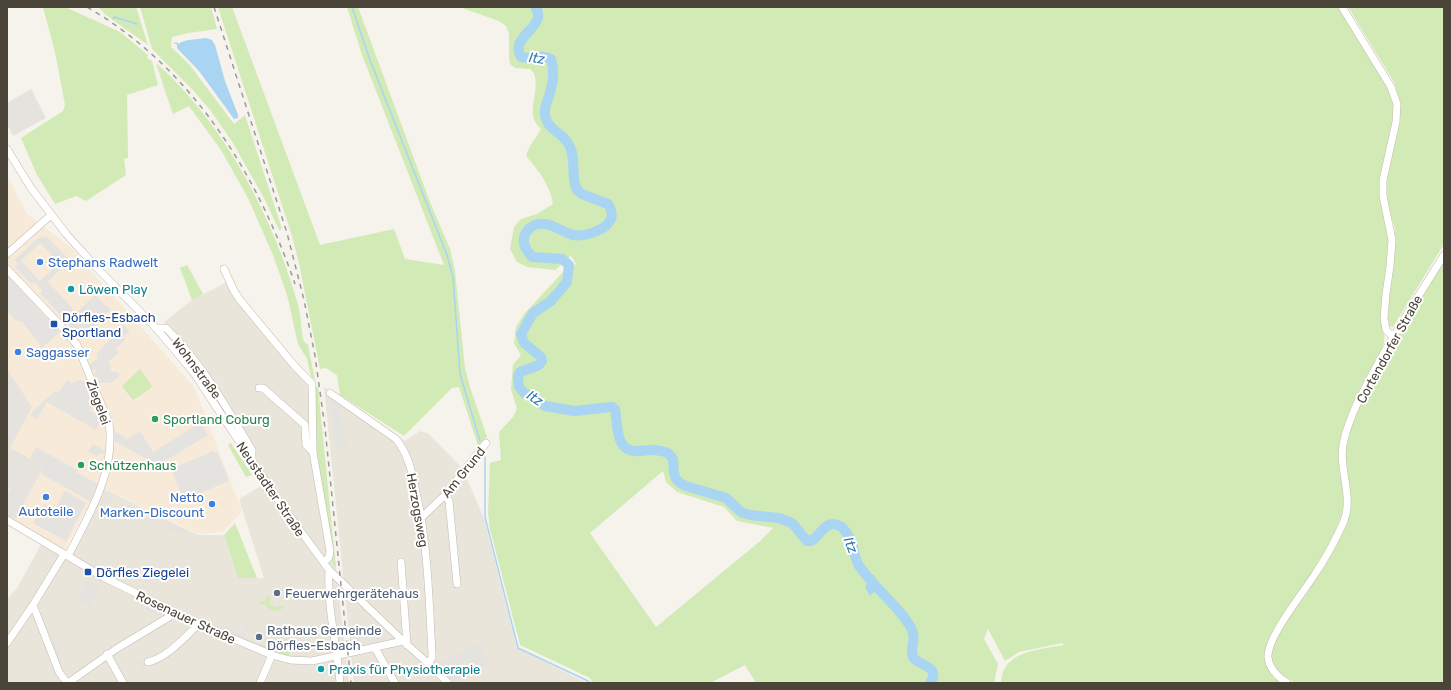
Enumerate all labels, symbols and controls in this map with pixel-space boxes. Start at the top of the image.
water label: Itz [528,49,546,68]
place label: Stephans Radwelt [48,255,158,270]
marker: Stephans Radwelt [35,257,45,267]
place label: Löwen Play [79,282,148,297]
marker: Löwen Play [66,284,76,294]
street label: Cortendorfer Straße [1353,292,1425,406]
place label: Dörfles-Esbach Sportland [62,310,156,340]
marker: Dörfles-Esbach Sportland [49,319,59,329]
street label: Wohnstraße [169,335,224,402]
place label: Saggasser [26,345,90,361]
marker: Saggasser [13,347,23,357]
street label: Ziegelei [83,378,114,427]
water label: Itz [523,387,546,410]
place label: Sportland Coburg [163,412,270,428]
marker: Sportland Coburg [150,414,160,424]
street label: Neustadter Straße [233,439,308,540]
street label: Am Grund [438,444,488,501]
place label: Schützenhaus [89,458,177,473]
marker: Schützenhaus [76,460,86,470]
street label: Herzogsweg [403,472,431,548]
place label: Netto Marken-Discount [100,490,204,520]
marker: Autoteile [41,492,51,502]
marker: Netto Marken-Discount [207,499,217,509]
place label: Autoteile [19,504,73,519]
water label: Itz [840,534,861,556]
place label: Dörfles Ziegelei [96,565,189,581]
marker: Dörfles Ziegelei [83,567,93,577]
place label: Feuerwehrgerätehaus [285,586,419,602]
street label: Rosenauer Straße [134,588,238,647]
marker: Feuerwehrgerätehaus [272,588,282,598]
place label: Rathaus Gemeinde Dörfles-Esbach [267,623,381,653]
marker: Rathaus Gemeinde Dörfles-Esbach [254,632,264,642]
place label: Praxis für Physiotherapie [329,662,480,677]
marker: Praxis für Physiotherapie [316,664,326,674]

